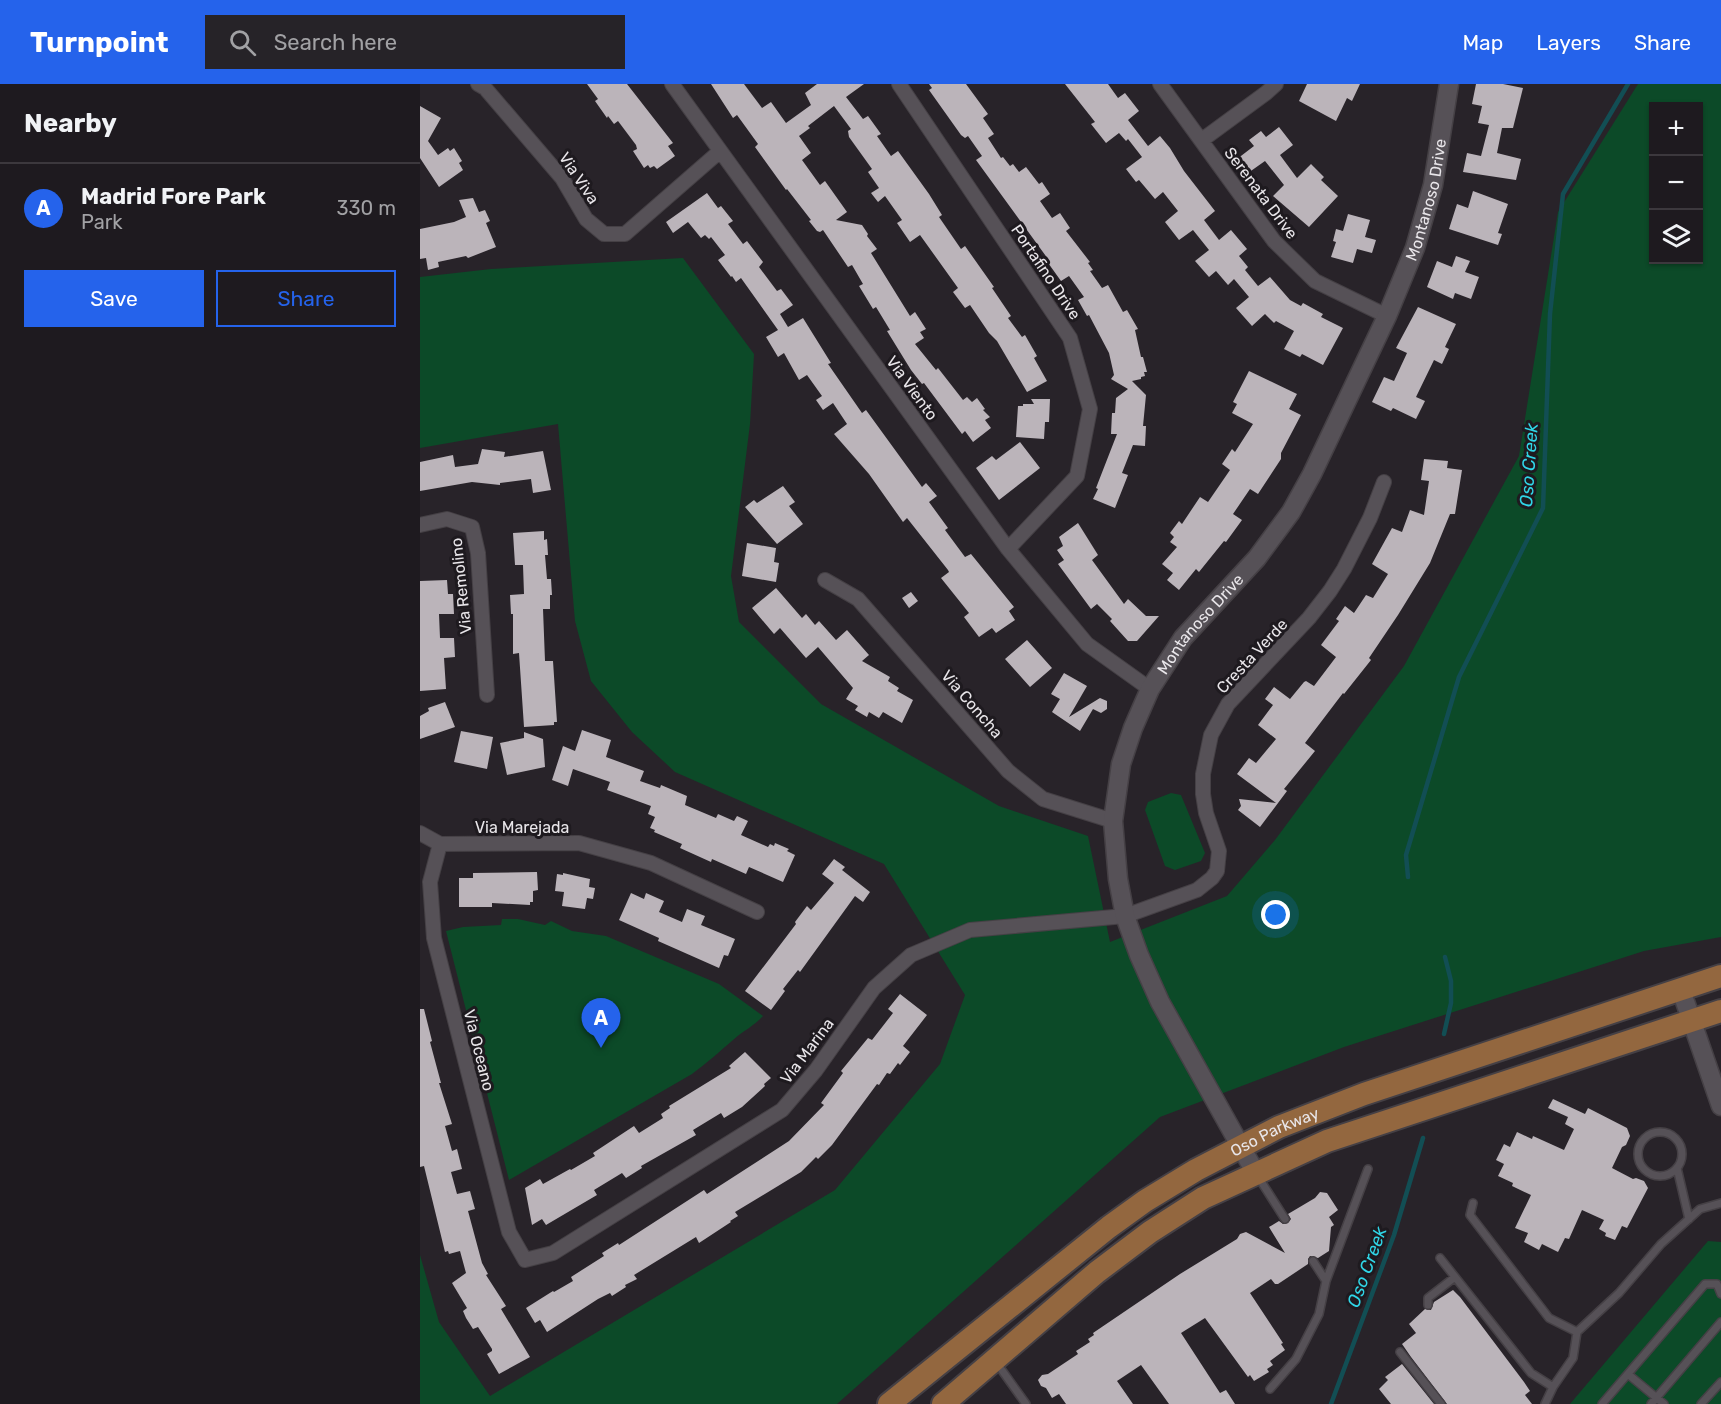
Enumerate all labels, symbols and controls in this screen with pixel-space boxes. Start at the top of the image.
search box [205,15,625,69]
text: Turnpoint [30,26,169,59]
icon: search [226,26,259,59]
text: Search here [274,29,397,56]
text: Map [1462,30,1503,55]
text: Layers [1536,30,1601,55]
text: Share [1634,30,1691,55]
map controls [1649,102,1703,264]
button: + [1649,102,1703,156]
text: Nearby [24,108,117,139]
street label: Montanoso Drive [1401,137,1450,264]
street label: Serenata Drive [1220,143,1302,243]
street label: Via Viva [555,149,603,207]
button: − [1649,156,1703,210]
text: Madrid Fore Park [81,183,266,210]
text: A [36,196,51,220]
text: 330 m [337,196,396,220]
text: Park [81,210,123,234]
button: layers [1649,210,1703,264]
street label: Portafino Drive [1007,221,1085,323]
button: Save [24,270,204,327]
button: Share [216,270,396,327]
street label: Via Viento [882,352,942,424]
water label: Oso Creek [1515,422,1543,508]
street label: Via Remolino [447,537,475,635]
street label: Montanoso Drive [1153,570,1247,678]
street label: Cresta Verde [1213,615,1291,697]
street label: Via Concha [937,666,1007,742]
street label: Via Marejada [475,818,569,837]
your location [1261,900,1290,929]
pin: A [582,998,621,1048]
street label: Via Oceano [460,1007,498,1093]
street label: Via Marina [776,1015,838,1087]
street label: Oso Parkway [1227,1103,1322,1160]
water label: Oso Creek [1342,1223,1392,1310]

